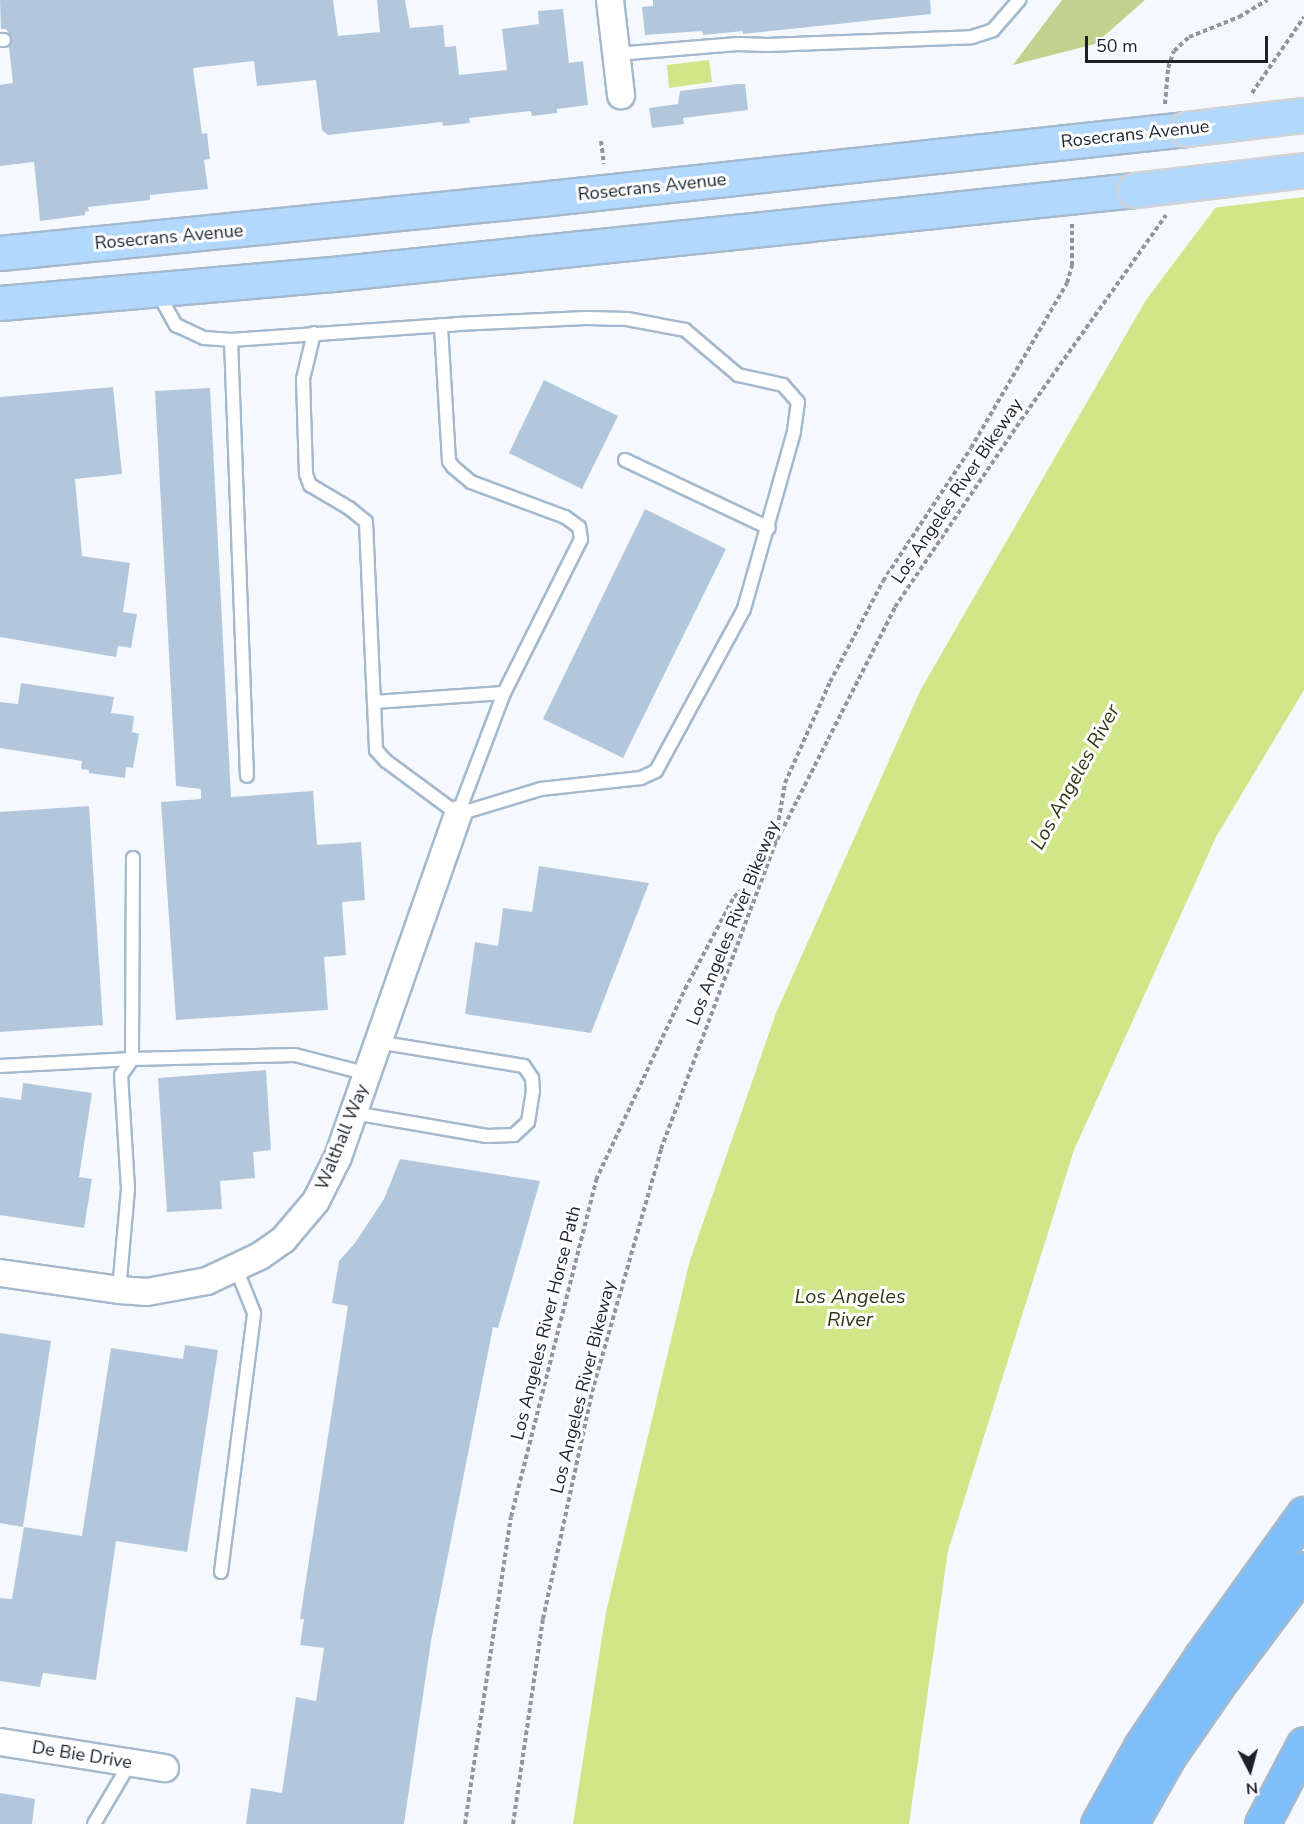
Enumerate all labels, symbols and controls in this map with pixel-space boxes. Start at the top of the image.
scale bar [1088,24,1271,62]
text: 50 m [1096,34,1138,58]
street label: Rosecrans Avenue [1060,115,1210,153]
street label: Rosecrans Avenue [577,168,727,206]
street label: Rosecrans Avenue [94,220,244,254]
street label: Los Angeles River Bikeway [887,394,1027,588]
water label: Los Angeles River [1025,700,1125,854]
street label: Los Angeles River Bikeway [682,818,784,1028]
street label: Walthall Way [311,1081,373,1193]
street label: Los Angeles River Horse Path [506,1204,586,1442]
street label: Los Angeles River Bikeway [546,1278,620,1496]
water label: Los Angeles River [794,1285,906,1332]
street label: De Bie Drive [31,1736,133,1774]
north arrow [1220,1740,1280,1800]
text: N [1245,1776,1259,1799]

